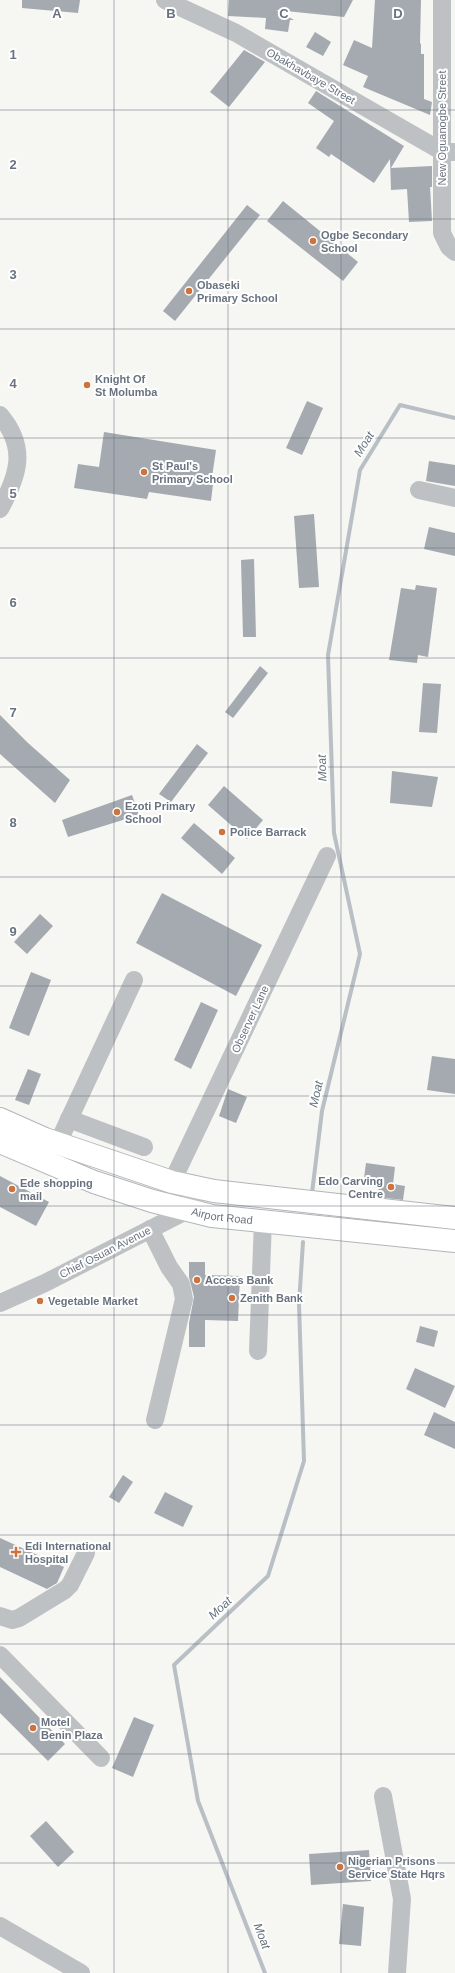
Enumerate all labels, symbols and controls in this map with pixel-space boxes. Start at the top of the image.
text: A [52,6,62,21]
text: B [166,6,176,21]
text: C [279,6,289,21]
text: D [393,6,403,21]
street label: Obakhavbaye Street [265,46,357,106]
text: 1 [9,47,17,62]
street label: New Oguanogbe Street [436,71,448,185]
text: 2 [9,157,17,172]
place label: Ogbe Secondary School [321,229,409,254]
marker: Ogbe Secondary School [308,236,318,246]
text: 3 [9,267,17,282]
place label: Obaseki Primary School [197,279,278,304]
marker: Obaseki Primary School [184,286,194,296]
place label: Knight Of St Molumba [95,373,158,398]
text: 4 [9,376,17,391]
marker: Knight Of St Molumba [82,380,92,390]
water label: Moat [351,428,377,459]
place label: St Paul's Primary School [152,460,233,485]
marker: St Paul's Primary School [139,467,149,477]
text: 5 [9,486,17,501]
text: 6 [9,595,17,610]
text: 7 [9,705,17,720]
water label: Moat [315,754,329,782]
place label: Ezoti Primary School [125,800,196,825]
marker: Ezoti Primary School [112,807,122,817]
text: 8 [9,815,17,830]
place label: Police Barrack [230,826,307,838]
marker: Police Barrack [217,827,227,837]
text: 9 [9,924,17,939]
street label: Observer Lane [229,983,271,1055]
water label: Moat [306,1079,326,1109]
place label: Edo Carving Centre [318,1175,383,1200]
place label: Ede shopping mail [20,1177,93,1202]
marker: Edo Carving Centre [386,1182,396,1192]
marker: Ede shopping mail [7,1184,17,1194]
street label: Airport Road [190,1205,253,1226]
street label: Chief Osuan Avenue [57,1224,153,1280]
place label: Access Bank [205,1274,274,1286]
marker: Access Bank [192,1275,202,1285]
place label: Zenith Bank [240,1292,304,1304]
marker: Zenith Bank [227,1293,237,1303]
place label: Vegetable Market [48,1295,138,1307]
marker: Vegetable Market [35,1296,45,1306]
place label: Edi International Hospital [25,1540,111,1565]
marker: Edi International Hospital [10,1546,22,1558]
water label: Moat [205,1593,235,1622]
place label: Motel Benin Plaza [41,1716,104,1741]
marker: Motel Benin Plaza [28,1723,38,1733]
place label: Nigerian Prisons Service State Hqrs [348,1855,445,1880]
marker: Nigerian Prisons Service State Hqrs [335,1862,345,1872]
water label: Moat [251,1921,274,1952]

